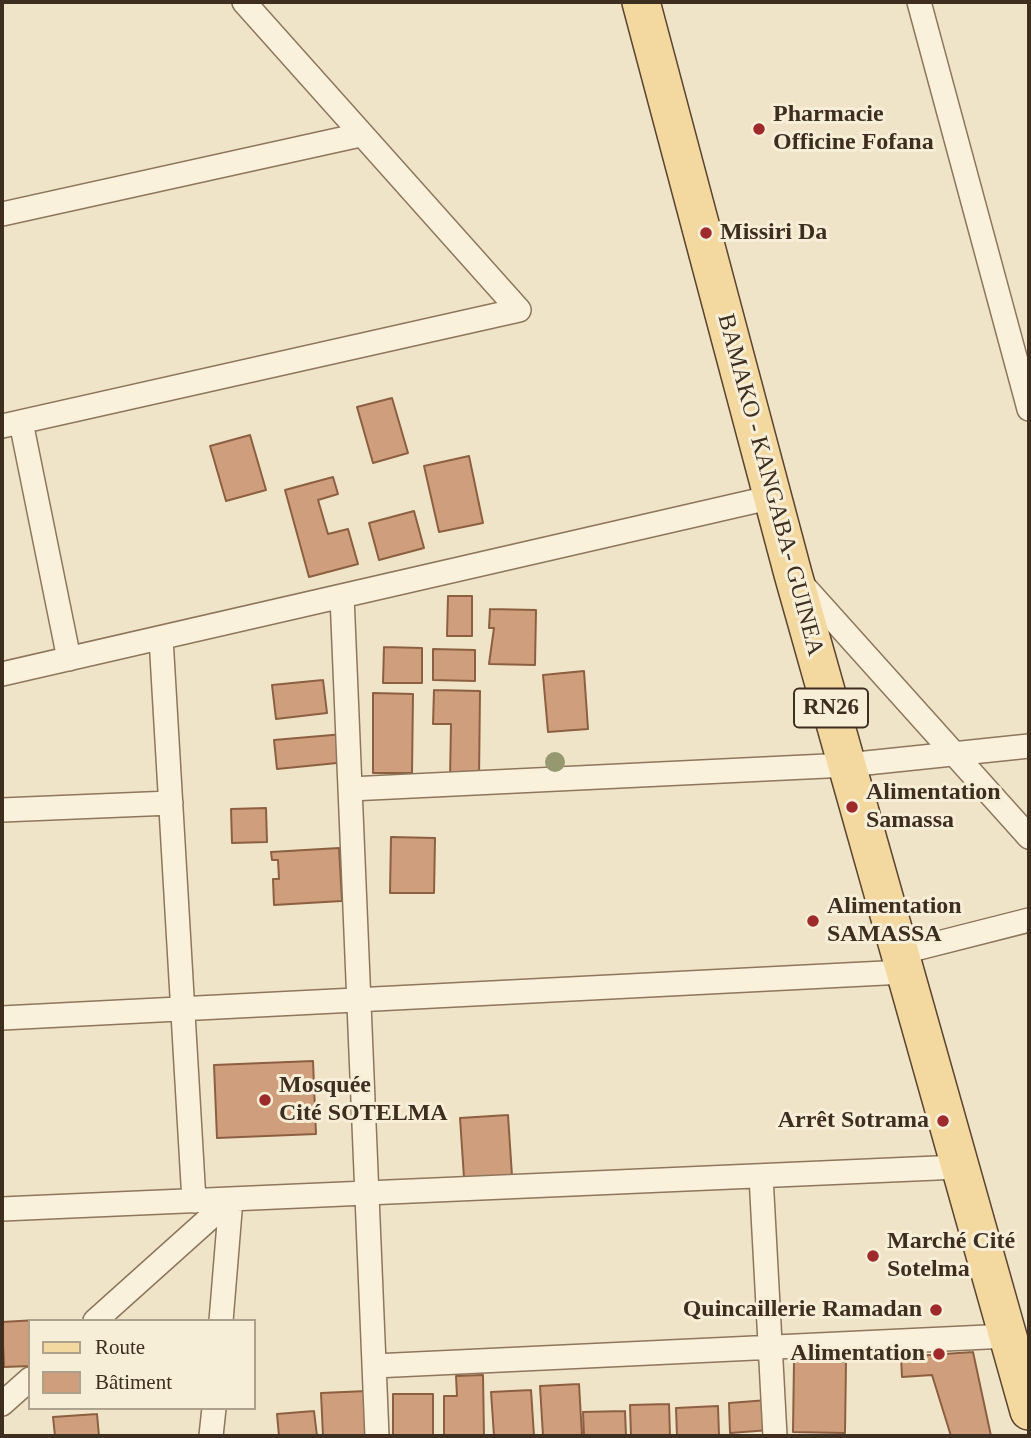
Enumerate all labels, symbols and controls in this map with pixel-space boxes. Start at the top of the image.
place label: Pharmacie Officine Fofana [773,101,934,157]
marker: Pharmacie Officine Fofana [751,121,767,137]
place label: Missiri Da [720,219,827,247]
marker: Missiri Da [698,225,714,241]
street label: BAMAKO - KANGABA- GUINEA [710,311,830,659]
road number: RN26 [794,688,868,728]
place label: Alimentation Samassa [866,779,1001,835]
marker: Alimentation Samassa [844,799,860,815]
place label: Alimentation SAMASSA [827,893,962,949]
marker: Alimentation SAMASSA [805,913,821,929]
place label: Mosquée Cité SOTELMA [279,1072,448,1128]
marker: Mosquée Cité SOTELMA [257,1092,273,1108]
place label: Arrêt Sotrama [778,1107,929,1135]
marker: Arrêt Sotrama [935,1113,951,1129]
place label: Marché Cité Sotelma [887,1228,1015,1284]
marker: Marché Cité Sotelma [865,1248,881,1264]
place label: Quincaillerie Ramadan [683,1296,922,1324]
marker: Quincaillerie Ramadan [928,1302,944,1318]
legend [28,1319,256,1410]
text: Route [95,1335,145,1359]
place label: Alimentation [790,1340,925,1368]
marker: Alimentation [931,1346,947,1362]
text: Bâtiment [95,1370,172,1394]

